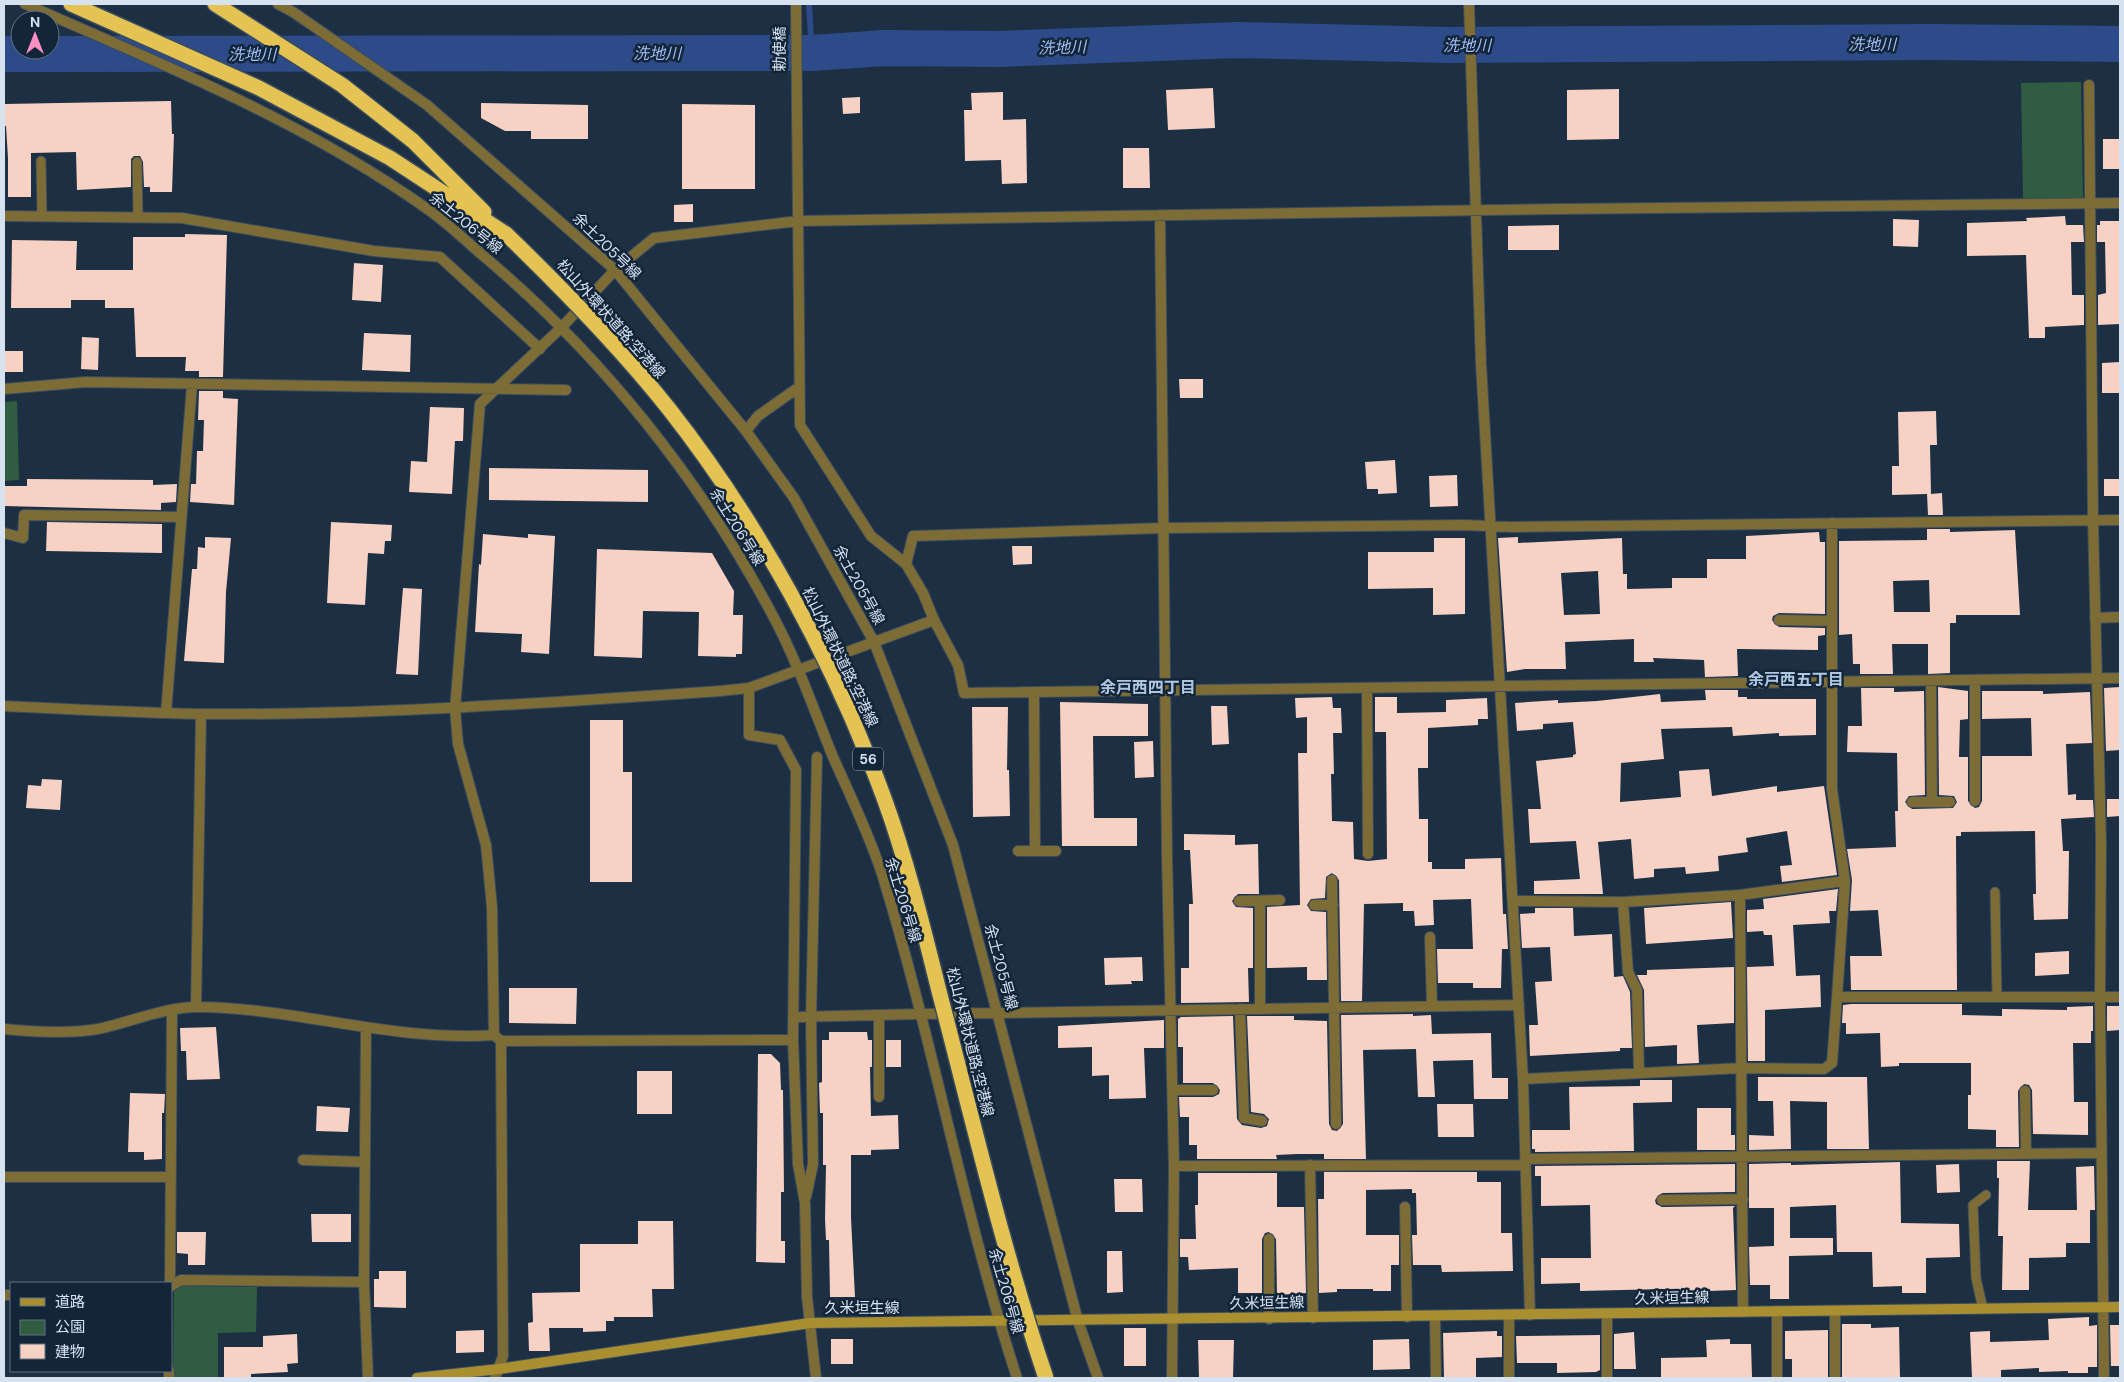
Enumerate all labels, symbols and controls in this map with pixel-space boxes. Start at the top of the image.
north arrow [10,10,60,60]
text: N [30,13,40,31]
street label: 勅使橋 [770,26,790,72]
water label: 洗地川 [1848,34,1898,55]
water label: 洗地川 [1443,35,1493,56]
water label: 洗地川 [1038,36,1088,59]
water label: 洗地川 [633,43,683,64]
water label: 洗地川 [228,44,278,65]
street label: 余土206号線 [425,187,507,259]
street label: 余土205号線 [568,208,646,284]
street label: 松山外環状道路;空港線 [552,255,670,383]
street label: 余土206号線 [705,484,769,570]
street label: 余土205号線 [829,542,889,628]
street label: 松山外環状道路;空港線 [797,584,883,730]
district label: 余戸西五丁目 [1748,669,1844,690]
district label: 余戸西四丁目 [1100,677,1196,698]
road number: 56 [853,748,883,771]
street label: 余土206号線 [881,855,925,945]
street label: 余土205号線 [980,922,1022,1012]
street label: 松山外環状道路;空港線 [942,965,998,1119]
street label: 余土206号線 [984,1246,1028,1336]
legend [10,1282,172,1372]
street label: 久米垣生線 [1634,1287,1710,1309]
text: 道路 [55,1292,85,1312]
street label: 久米垣生線 [1229,1292,1305,1314]
street label: 久米垣生線 [824,1298,900,1318]
text: 公園 [55,1317,85,1337]
text: 建物 [55,1342,85,1362]

